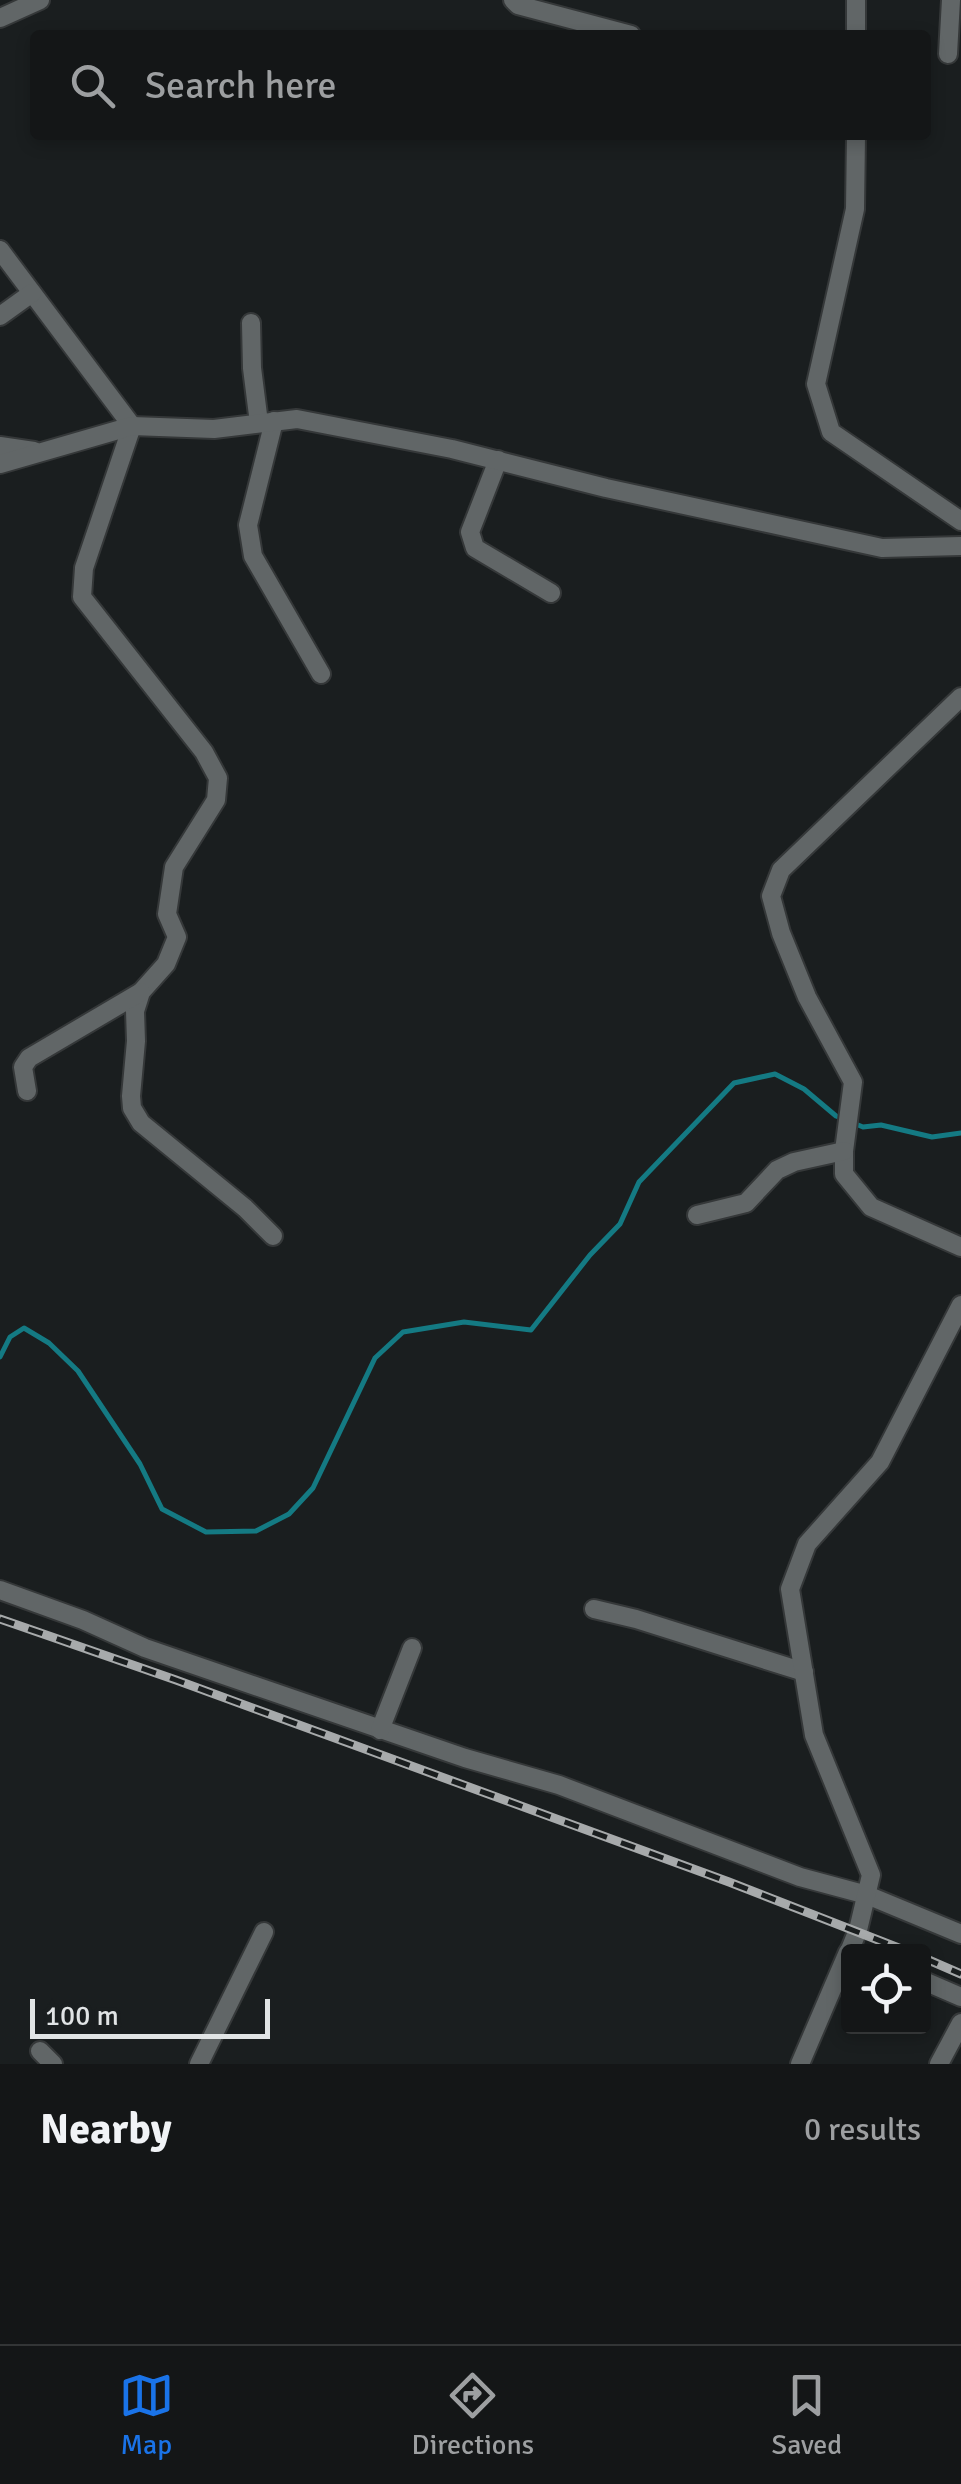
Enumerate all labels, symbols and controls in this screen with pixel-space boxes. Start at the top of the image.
search box [30,30,931,140]
icon: search [65,58,120,113]
text: Search here [145,62,337,109]
map controls [841,1944,931,2034]
button: locate [841,1944,931,2034]
scale bar [30,1994,270,2038]
text: 100 m [45,1999,119,2033]
text: Nearby [40,2104,172,2155]
text: 0 results [804,2110,921,2149]
tab: Map [119,2368,174,2462]
tab: Directions [412,2368,534,2462]
tab: Saved [772,2368,842,2462]

